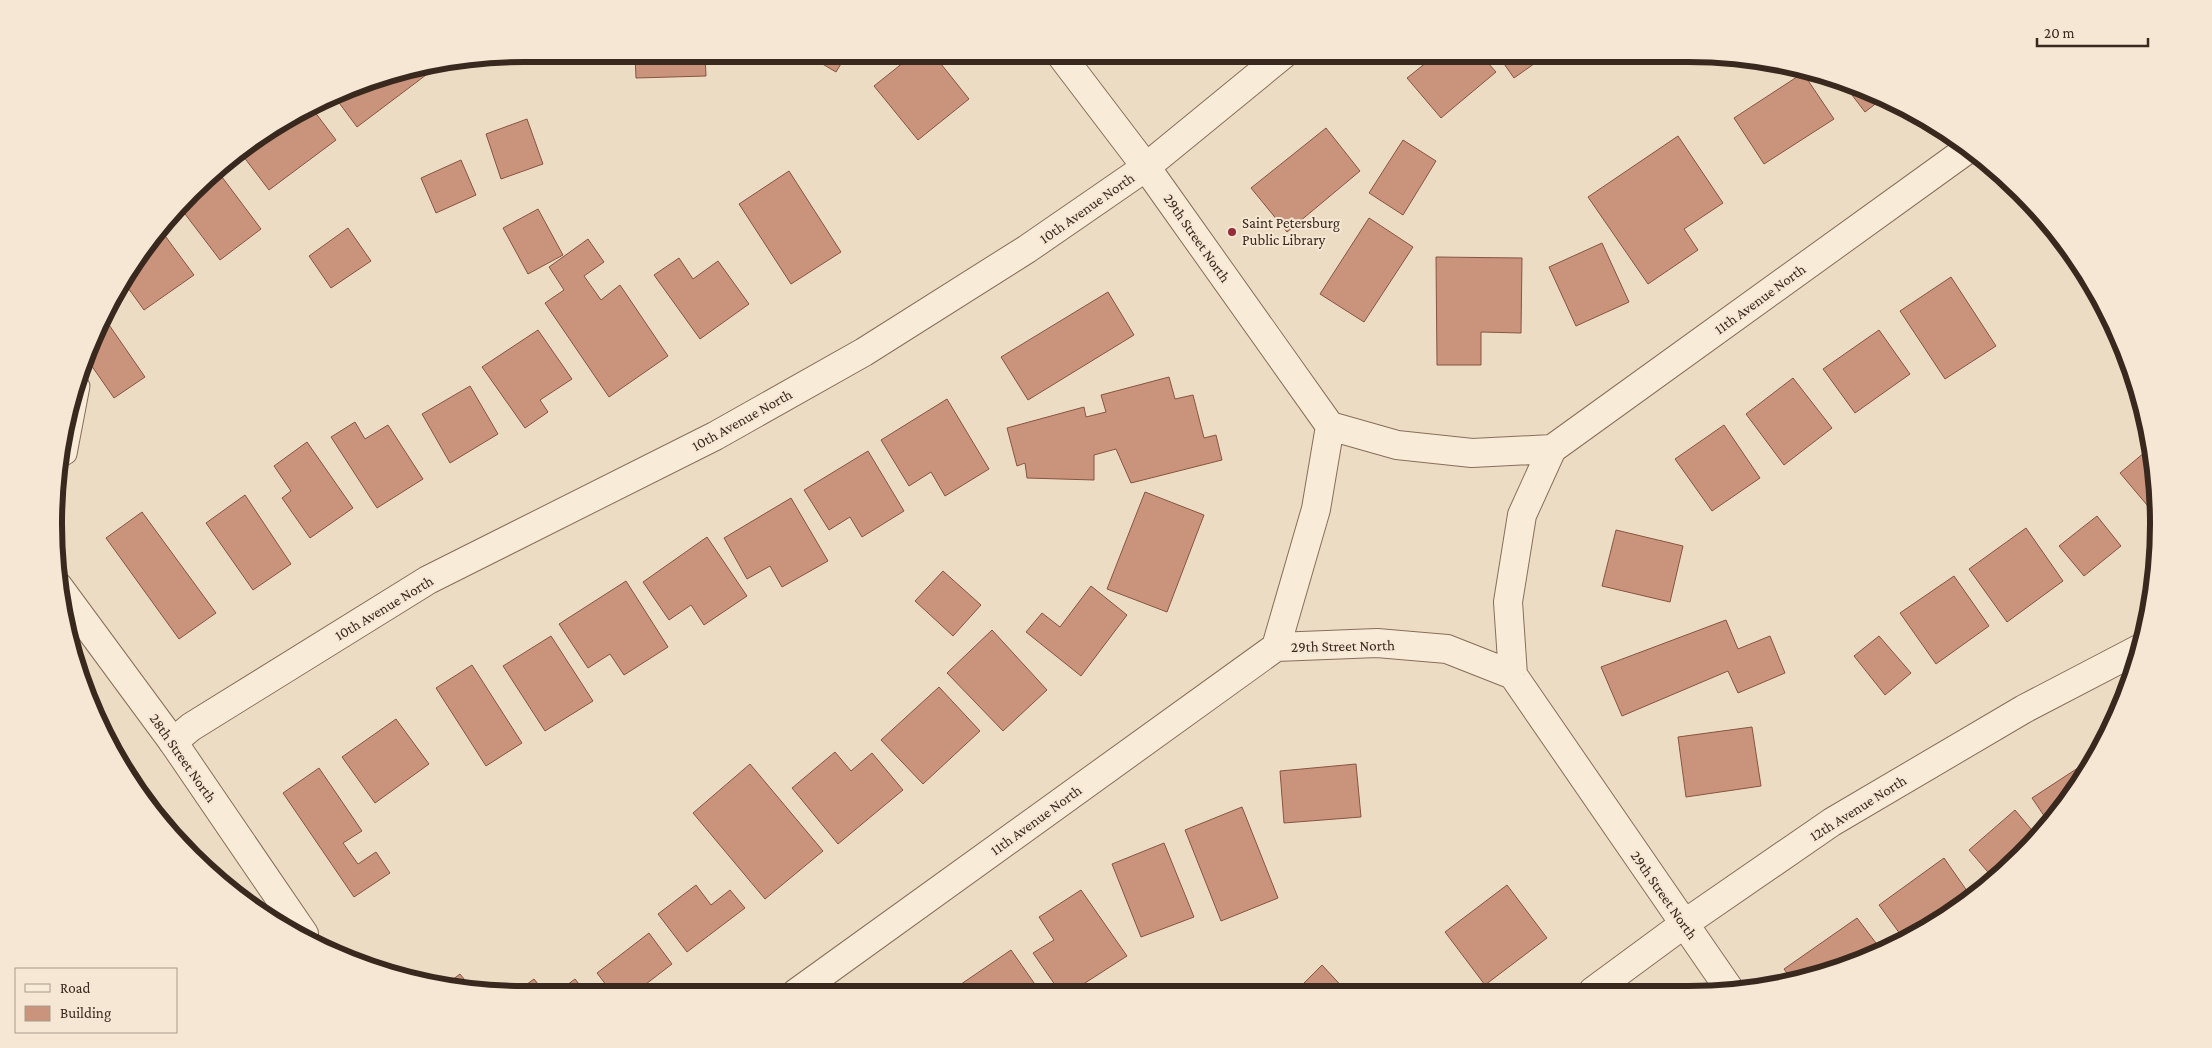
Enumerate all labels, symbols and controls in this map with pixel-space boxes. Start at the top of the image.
scale bar [2037,15,2148,47]
text: 20 m [2044,25,2075,41]
street label: 10th Avenue North [1037,169,1137,247]
street label: 29th Street North [1161,191,1233,285]
place label: Saint Petersburg Public Library [1242,215,1340,249]
marker: Saint Petersburg Public Library [1226,226,1238,238]
street label: 11th Avenue North [1711,261,1809,337]
street label: 10th Avenue North [689,386,795,454]
street label: 10th Avenue North [332,572,436,644]
street label: 29th Street North [1291,637,1395,655]
street label: 28th Street North [146,711,220,805]
street label: 12th Avenue North [1807,772,1909,844]
street label: 11th Avenue North [987,782,1085,858]
street label: 29th Street North [1628,848,1700,942]
legend [15,968,178,1033]
text: Road [60,980,91,996]
text: Building [60,1005,111,1022]

